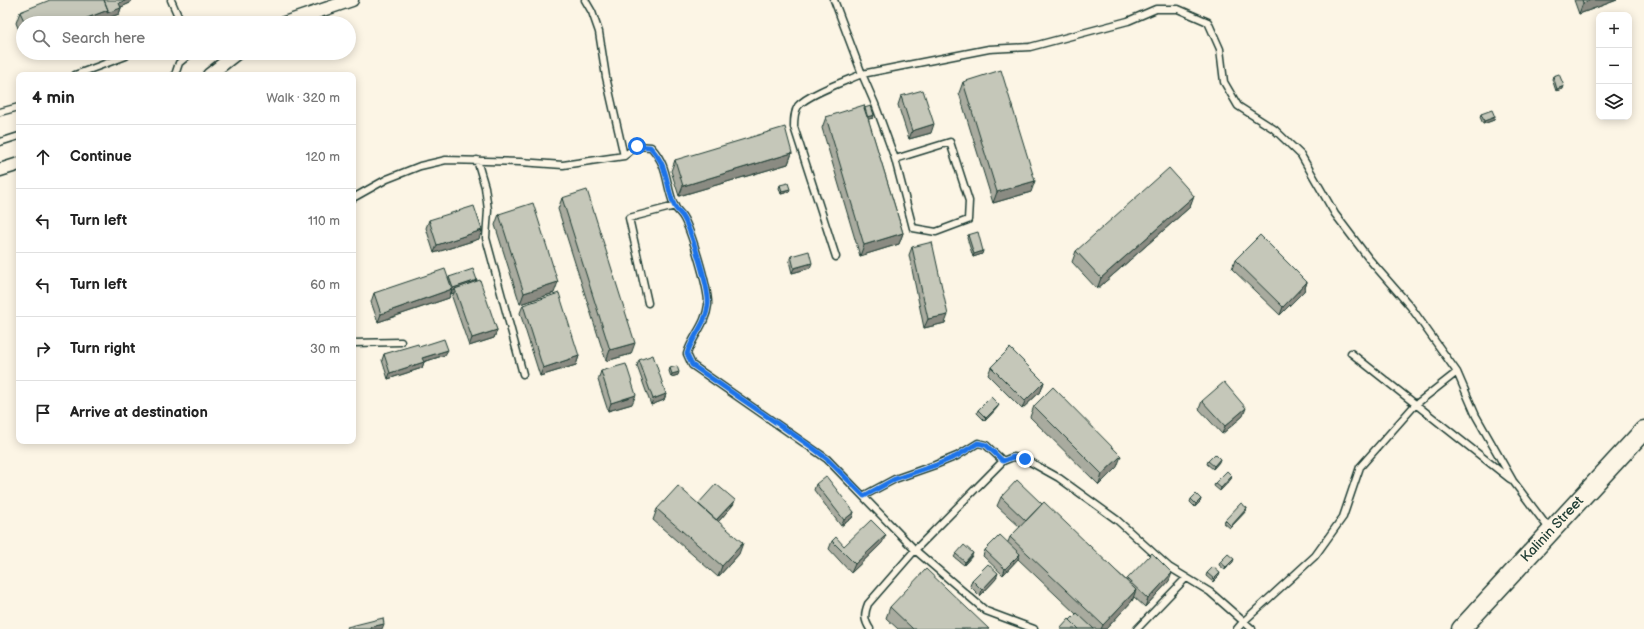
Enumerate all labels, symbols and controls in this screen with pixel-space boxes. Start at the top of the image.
map controls [1596,12,1632,120]
button: + [1596,12,1632,48]
search box [16,16,356,60]
icon: search [30,27,52,49]
text: Search here [62,29,145,48]
button: − [1596,48,1632,84]
button: layers [1596,84,1632,120]
text: 4 min [32,88,75,108]
text: Walk · 320 m [266,90,340,106]
route start [628,137,646,155]
icon: ahead [32,146,54,168]
text: Continue [70,147,132,166]
text: 120 m [305,149,340,165]
icon: left [32,210,54,232]
text: Turn left [70,211,127,230]
text: 110 m [308,213,340,229]
icon: left [32,274,54,296]
text: Turn left [70,275,127,294]
text: 60 m [310,277,340,293]
icon: right [32,338,54,360]
text: Turn right [70,339,135,358]
text: 30 m [310,341,340,357]
icon: arrive [32,402,54,424]
text: Arrive at destination [70,403,208,422]
route end [1016,450,1034,468]
street label: Kalinin Street [1517,492,1587,566]

